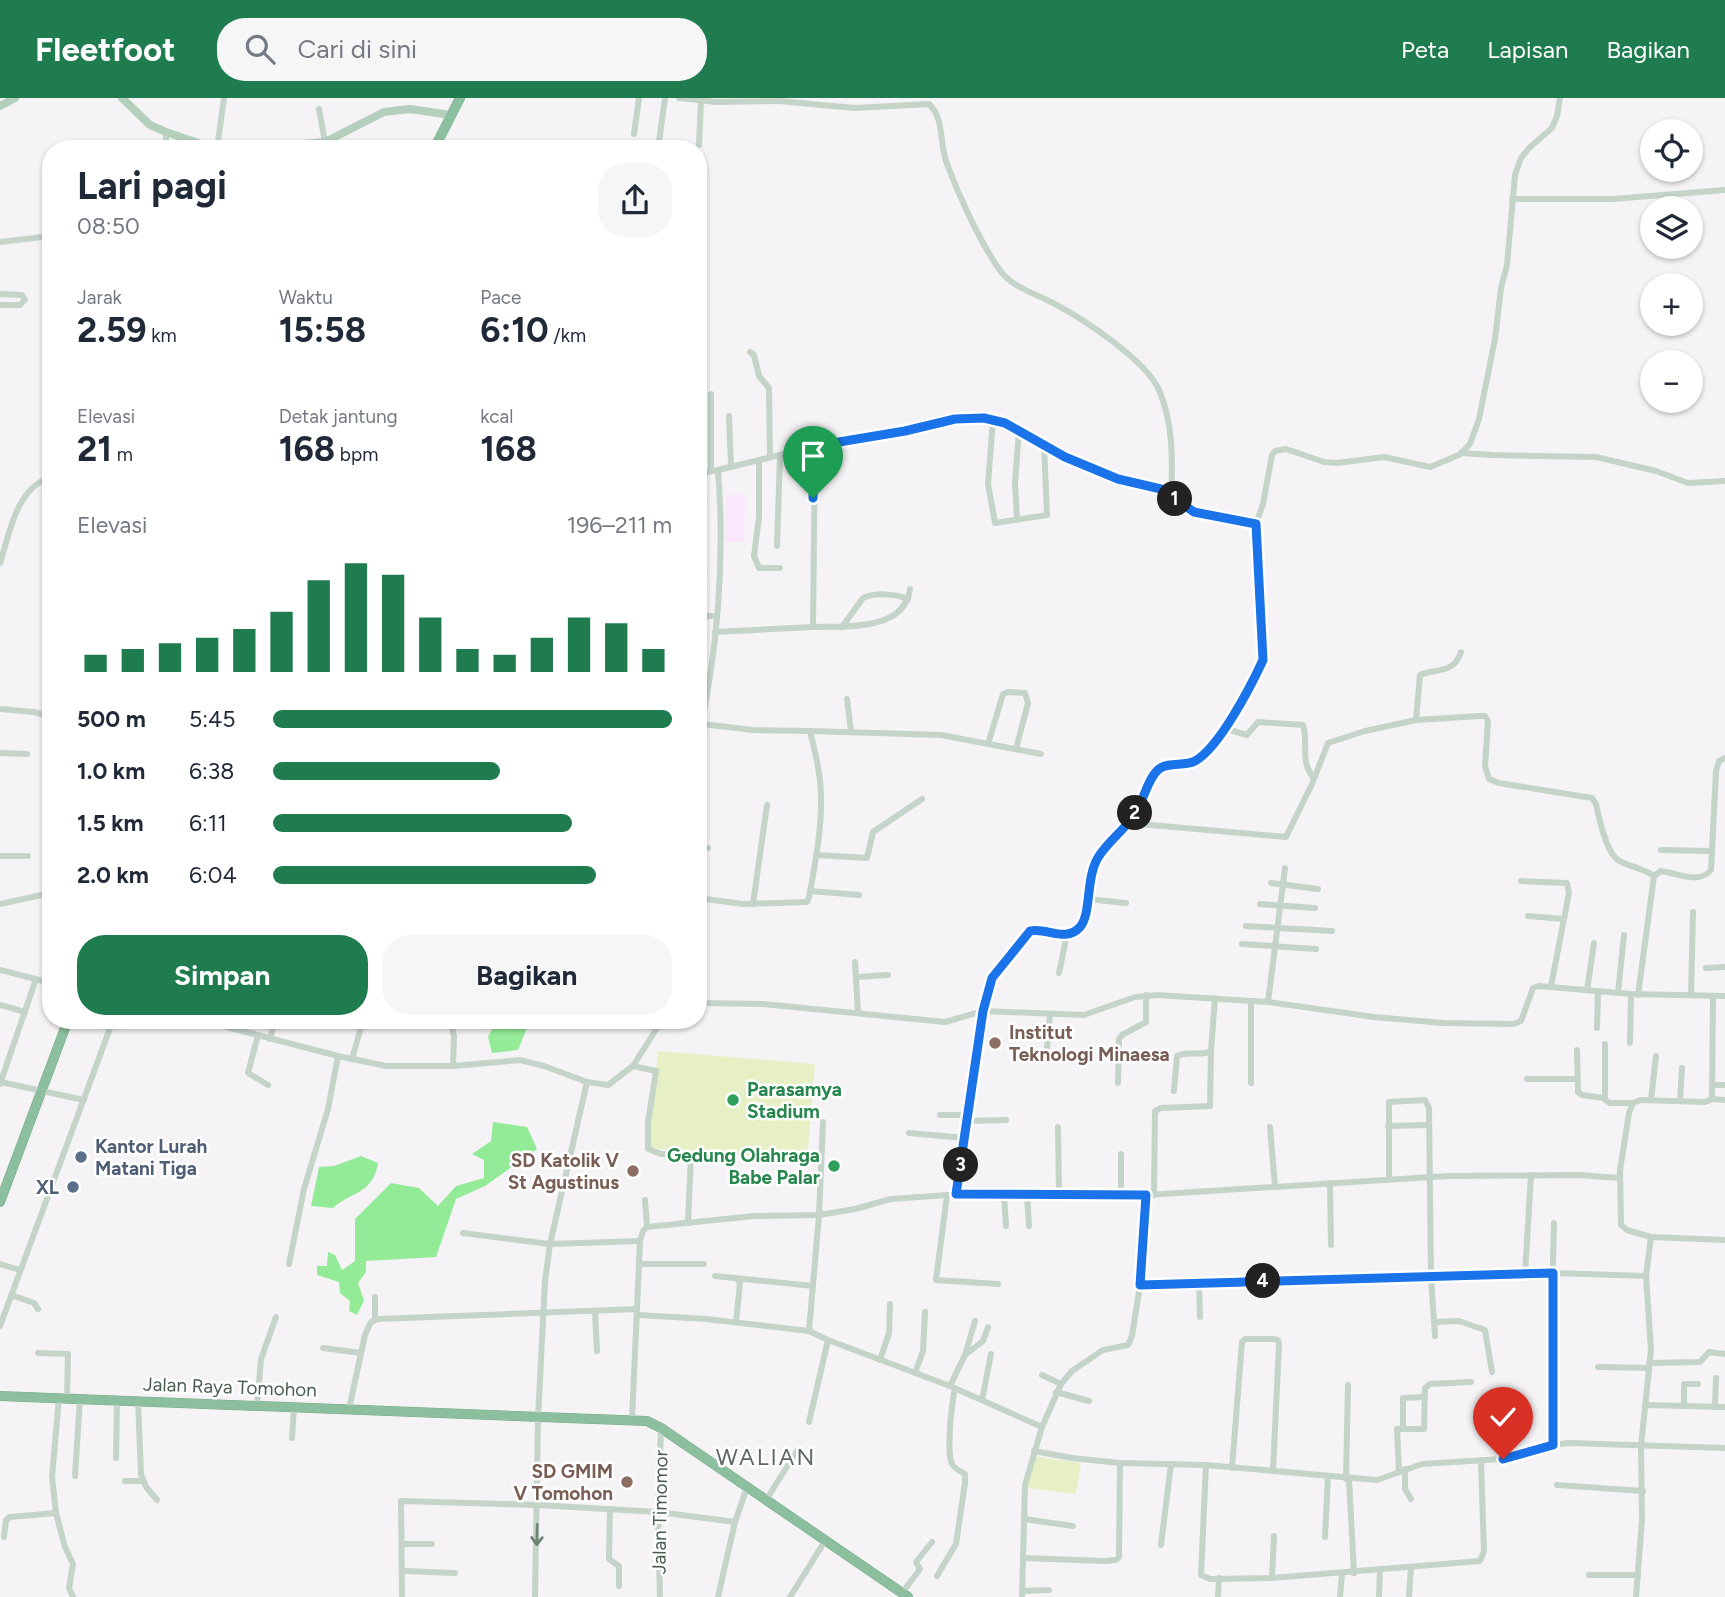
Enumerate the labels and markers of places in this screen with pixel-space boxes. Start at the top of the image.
pin [783,426,843,498]
pin: 1 [1158,482,1192,516]
pin: 2 [1118,796,1152,830]
place label: Institut Teknologi Minaesa [1009,1021,1170,1066]
marker: Institut Teknologi Minaesa [987,1035,1003,1051]
place label: Parasamya Stadium [747,1078,842,1123]
marker: Parasamya Stadium [725,1092,741,1108]
place label: Kantor Lurah Matani Tiga [95,1135,207,1180]
place label: Gedung Olahraga Babe Palar [667,1144,820,1189]
pin: 3 [944,1148,978,1182]
marker: Kantor Lurah Matani Tiga [73,1149,89,1165]
place label: SD Katolik V St Agustinus [508,1149,619,1194]
marker: Gedung Olahraga Babe Palar [826,1158,842,1174]
marker: SD Katolik V St Agustinus [625,1163,641,1179]
place label: XL [36,1176,59,1199]
marker: XL [65,1179,81,1195]
pin: 4 [1246,1264,1280,1298]
pin [1473,1387,1533,1459]
place label: SD GMIM V Tomohon [514,1460,613,1505]
marker: SD GMIM V Tomohon [619,1474,635,1490]

